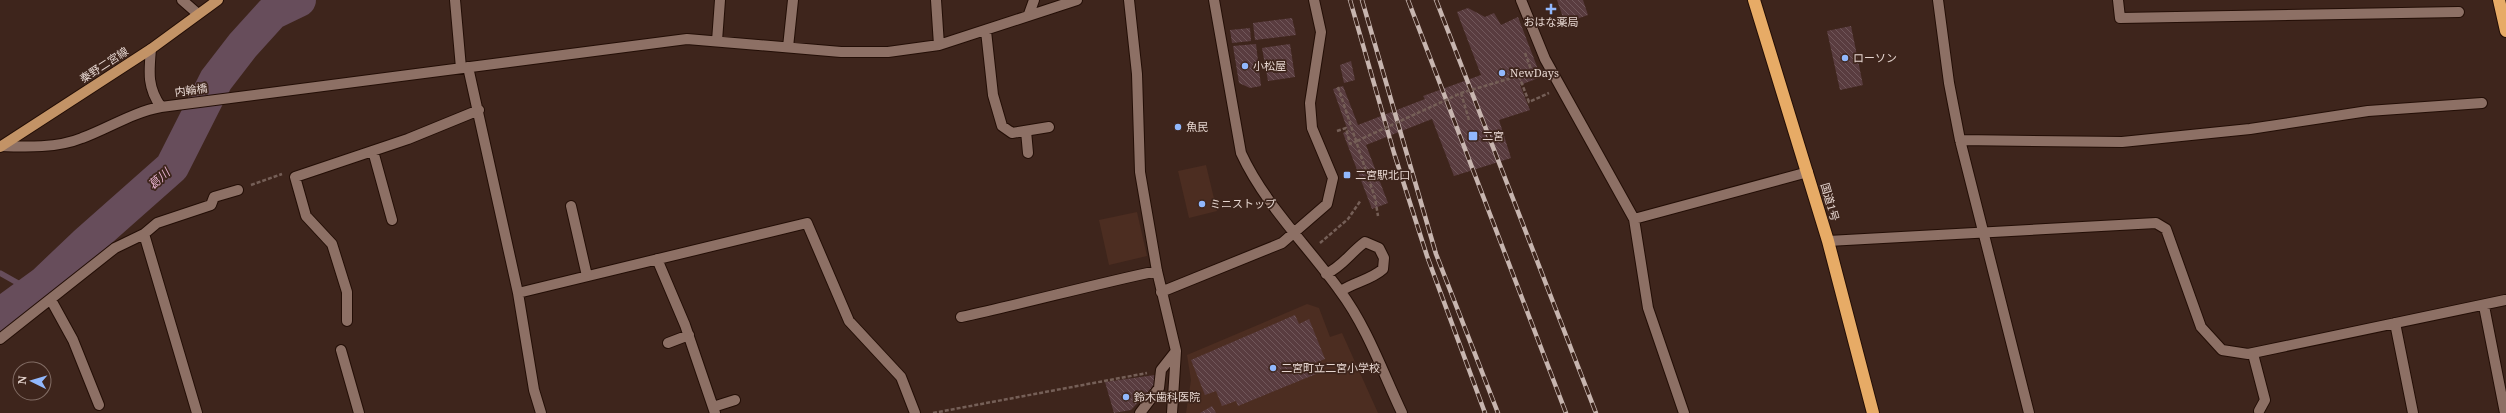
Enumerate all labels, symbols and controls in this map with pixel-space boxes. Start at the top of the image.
marker: おはな薬局 [1546,4,1556,14]
place label: おはな薬局 [1524,14,1579,29]
street label: 秦野二宮線 [77,43,131,86]
place label: ローソン [1853,50,1897,65]
marker: ローソン [1840,53,1850,63]
place label: 小松屋 [1253,58,1286,73]
marker: 小松屋 [1240,61,1250,71]
place label: NewDays [1510,65,1559,80]
marker: NewDays [1497,68,1507,78]
street label: 内輪橋 [174,80,208,99]
place label: 魚民 [1186,119,1208,134]
marker: 魚民 [1173,122,1183,132]
place label: 二宮 [1482,128,1504,143]
marker: 二宮 [1467,130,1479,142]
water label: 葛川 [144,163,175,193]
place label: 二宮駅北口 [1355,167,1410,182]
marker: 二宮駅北口 [1342,170,1352,180]
street label: 国道1号 [1818,181,1843,223]
place label: ミニストップ [1210,196,1276,211]
marker: ミニストップ [1197,199,1207,209]
place label: 二宮町立二宮小学校 [1281,360,1380,375]
north arrow [12,361,52,401]
marker: 二宮町立二宮小学校 [1268,363,1278,373]
text: N [14,375,29,385]
place label: 鈴木歯科医院 [1134,389,1200,404]
marker: 鈴木歯科医院 [1121,392,1131,402]

